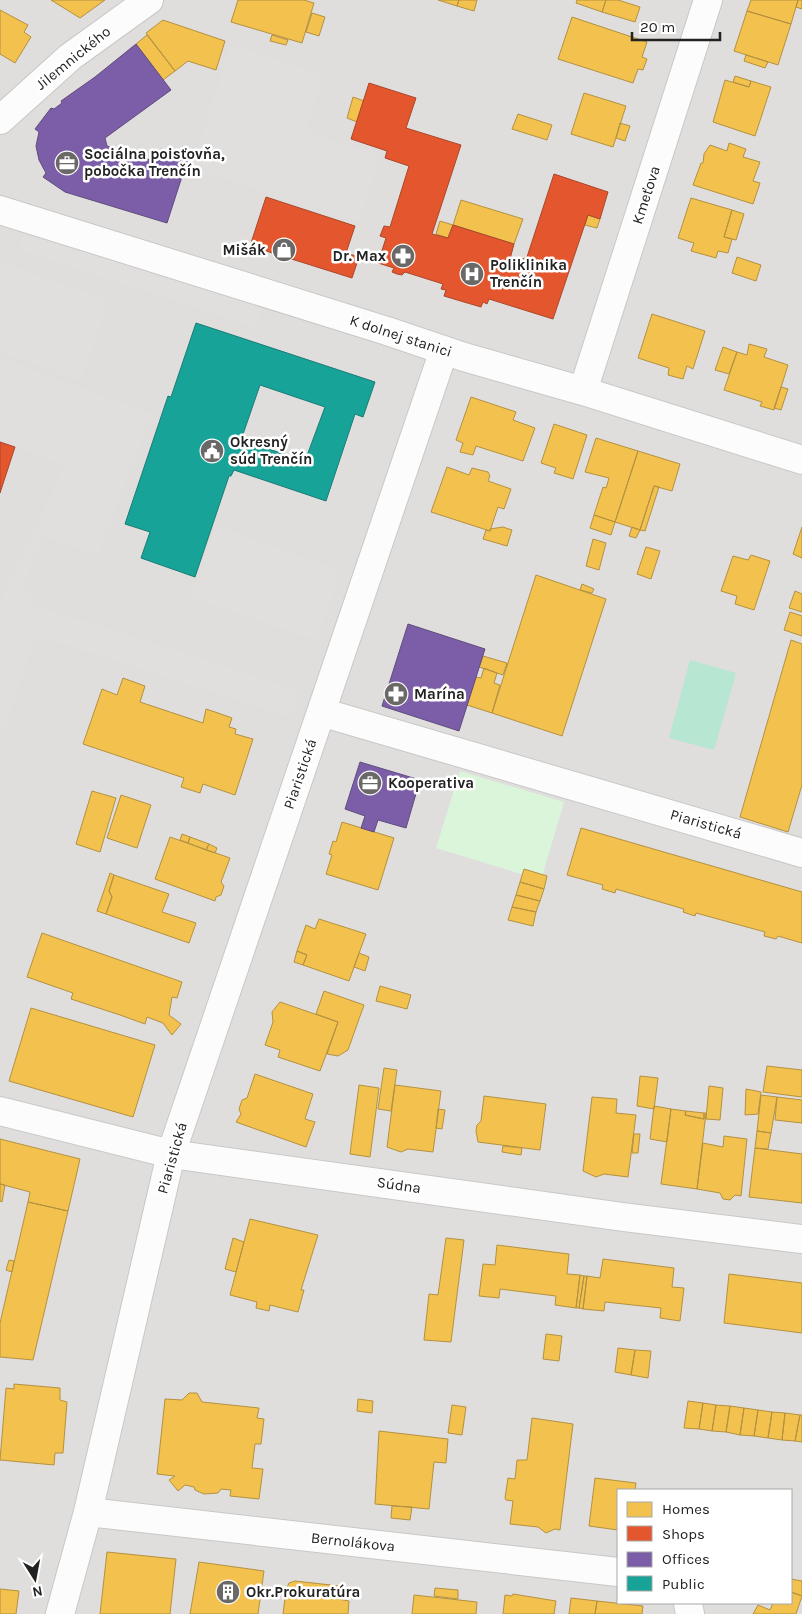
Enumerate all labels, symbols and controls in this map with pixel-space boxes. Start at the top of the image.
scale bar [632,10,720,42]
text: 20 m [640,18,675,36]
street label: Jilemnického [32,22,114,94]
place label: Sociálna poisťovňa, pobočka Trenčín [84,145,225,180]
office icon: Sociálna poisťovňa, pobočka Trenčín [54,150,80,176]
street label: Kmeťova [628,163,664,227]
shop icon: Mišák [271,237,297,263]
place label: Mišák [222,241,266,259]
pharmacy icon: Dr. Max [390,243,416,269]
place label: Dr. Max [333,247,387,265]
place label: Poliklinika Trenčín [490,256,567,291]
hospital icon: Poliklinika Trenčín [459,261,485,287]
street label: K dolnej stanici [348,311,454,361]
place label: Okresný súd Trenčín [230,433,312,468]
public building icon: Okresný súd Trenčín [199,438,225,464]
pharmacy icon: Marína [383,681,409,707]
place label: Marína [414,685,465,703]
street label: Piaristická [280,736,320,812]
office icon: Kooperativa [357,770,383,796]
place label: Kooperativa [388,774,474,792]
street label: Piaristická [668,805,744,843]
street label: Piaristická [153,1120,191,1196]
street label: Súdna [376,1173,422,1197]
legend [617,1489,792,1604]
text: Homes [662,1500,710,1518]
text: Shops [662,1525,705,1543]
street label: Bernolákova [310,1529,396,1555]
text: Offices [662,1550,710,1568]
north arrow [10,1554,60,1604]
text: Public [662,1575,705,1593]
building icon: Okr.Prokuratúra [215,1579,241,1605]
text: N [31,1582,44,1601]
place label: Okr.Prokuratúra [246,1583,360,1601]

